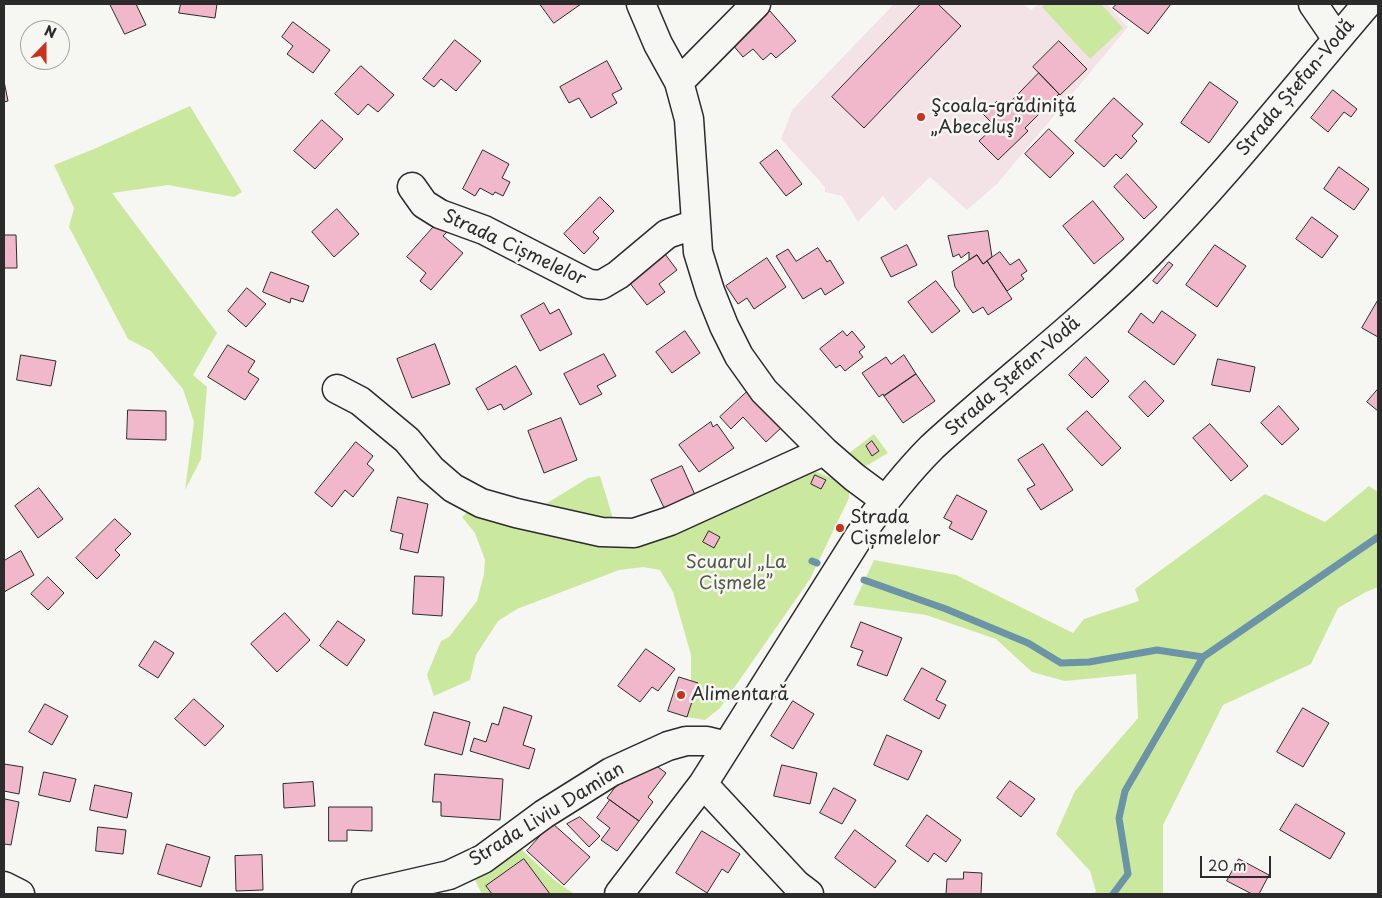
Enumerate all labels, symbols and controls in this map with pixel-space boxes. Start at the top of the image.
street label: Strada Ștefan-Vodă [1233,15,1359,161]
north arrow [20,20,70,70]
text: N [41,20,60,43]
place label: Şcoala-grădiniţă „Abeceluş” [931,96,1076,138]
marker: Şcoala-grădiniţă „Abeceluş” [915,111,927,123]
street label: Strada Cișmelelor [439,205,589,291]
street label: Strada Ștefan-Vodă [941,313,1085,441]
place label: Strada Cișmelelor [850,507,940,550]
marker: Strada Cișmelelor [834,522,846,534]
park label: Scuarul „La Cișmele” [686,552,786,594]
place label: Alimentară [691,684,789,706]
marker: Alimentară [675,689,687,701]
street label: Strada Liviu Damian [465,758,629,872]
scale bar [1202,846,1273,878]
text: 20 m [1208,853,1247,876]

